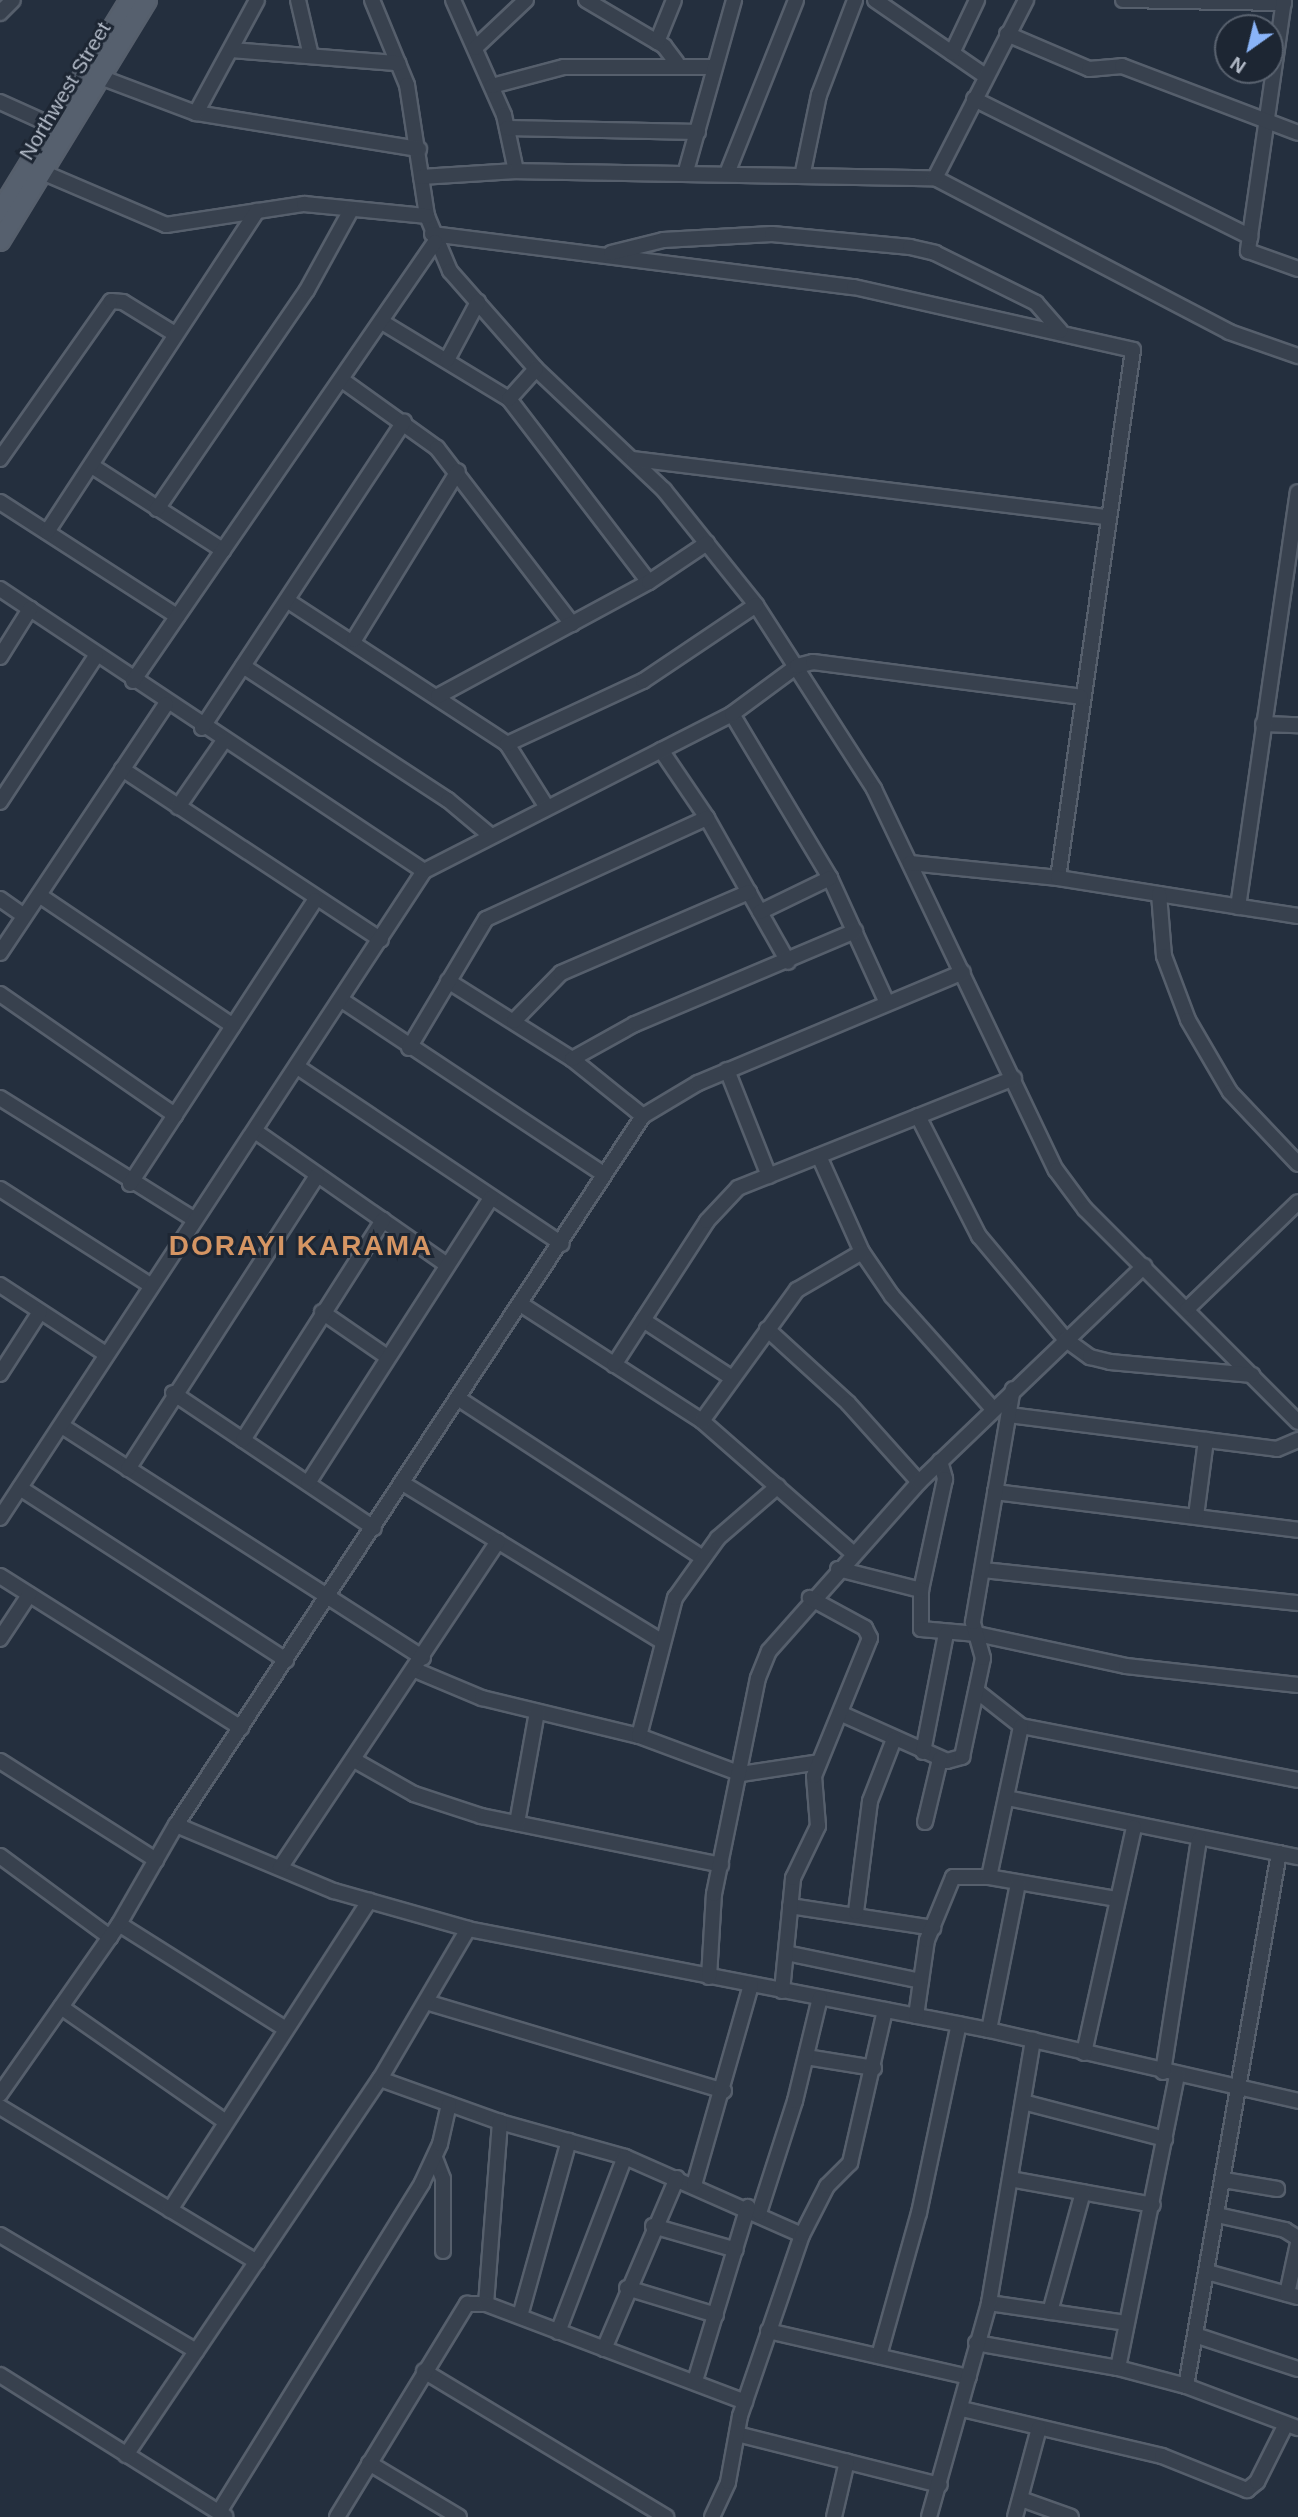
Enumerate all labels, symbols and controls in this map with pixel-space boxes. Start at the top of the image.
north arrow [1214,14,1284,84]
street label: Northwest Street [14,17,116,165]
text: N [1227,53,1250,78]
district label: DORAYI KARAMA [170,1229,432,1263]

